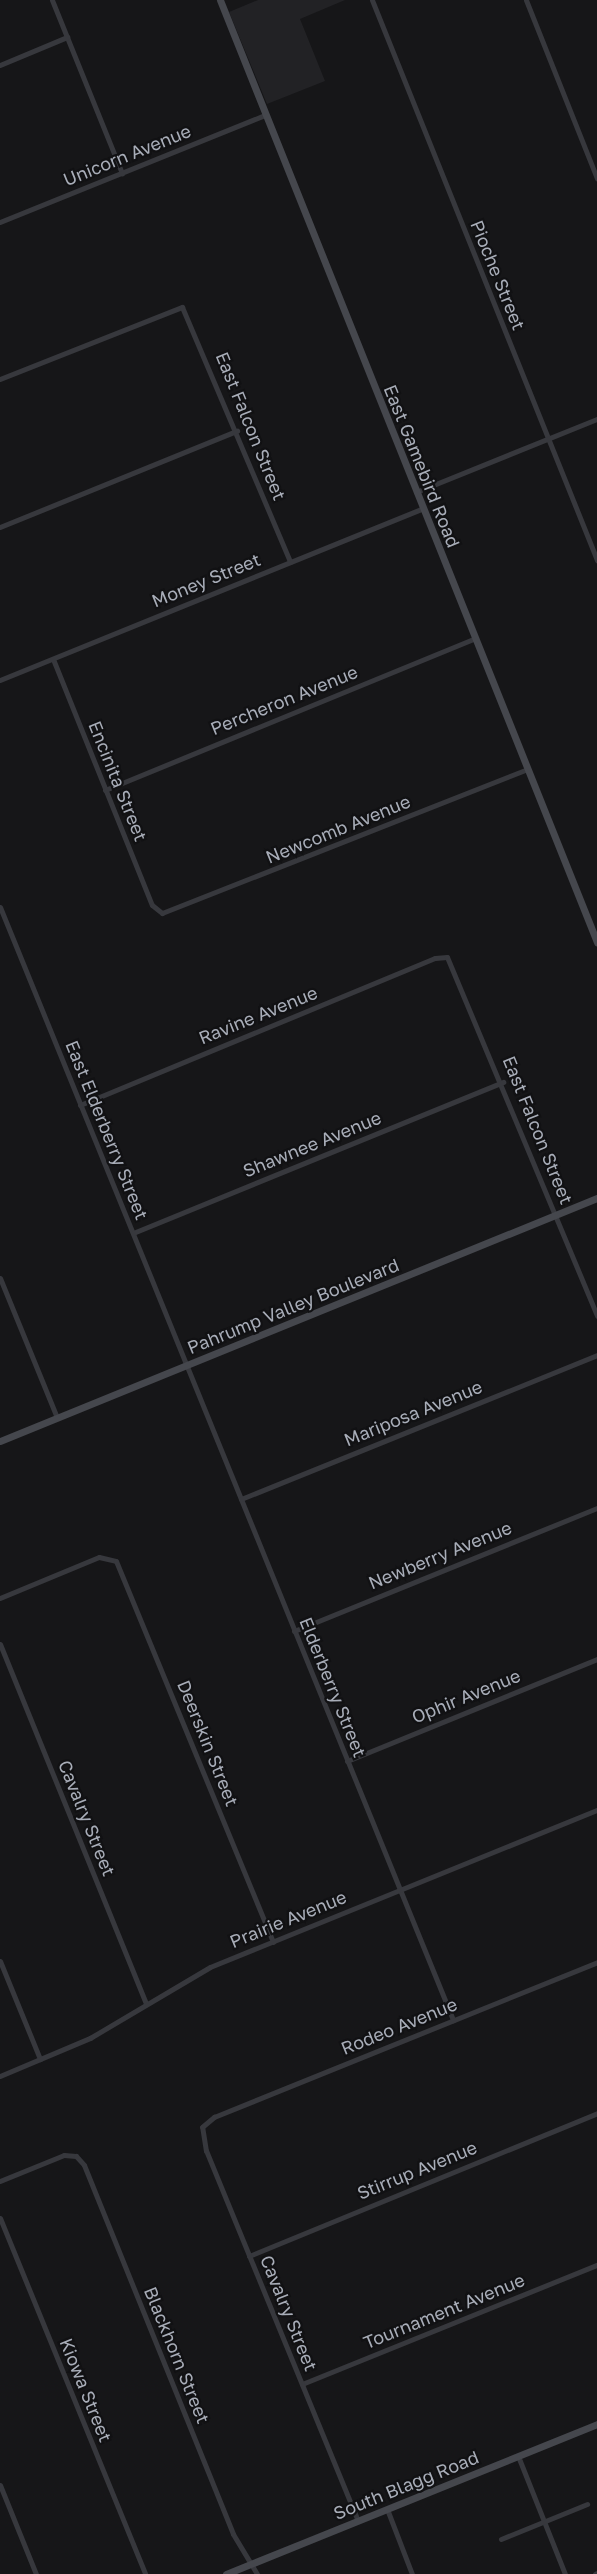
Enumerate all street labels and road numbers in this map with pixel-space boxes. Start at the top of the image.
street label: Unicorn Avenue [60,120,194,190]
street label: Pioche Street [466,217,530,333]
street label: East Falcon Street [211,349,291,503]
street label: East Gamebird Road [379,381,465,551]
street label: Money Street [149,548,263,612]
street label: Percheron Avenue [207,661,361,739]
street label: Encinita Street [84,718,152,844]
street label: Newcomb Avenue [263,790,413,868]
street label: Ravine Avenue [195,981,321,1049]
street label: East Elderberry Street [61,1037,153,1223]
street label: East Falcon Street [498,1053,578,1207]
street label: Shawnee Avenue [240,1106,384,1182]
street label: Pahrump Valley Boulevard [184,1254,402,1358]
street label: Mariposa Avenue [341,1375,485,1451]
street label: Newberry Avenue [365,1516,515,1594]
street label: Elderberry Street [295,1614,371,1760]
street label: Ophir Avenue [408,1664,524,1728]
street label: Deerskin Street [173,1677,243,1809]
street label: Cavalry Street [54,1757,120,1879]
street label: Prairie Avenue [226,1886,350,1952]
street label: Rodeo Avenue [338,1993,460,2059]
street label: Stirrup Avenue [354,2136,480,2204]
street label: Cavalry Street [256,2252,322,2374]
street label: Tournament Avenue [360,2269,528,2353]
street label: Blackhorn Street [140,2283,214,2427]
street label: Kiowa Street [55,2335,117,2445]
street label: South Blagg Road [330,2446,482,2524]

